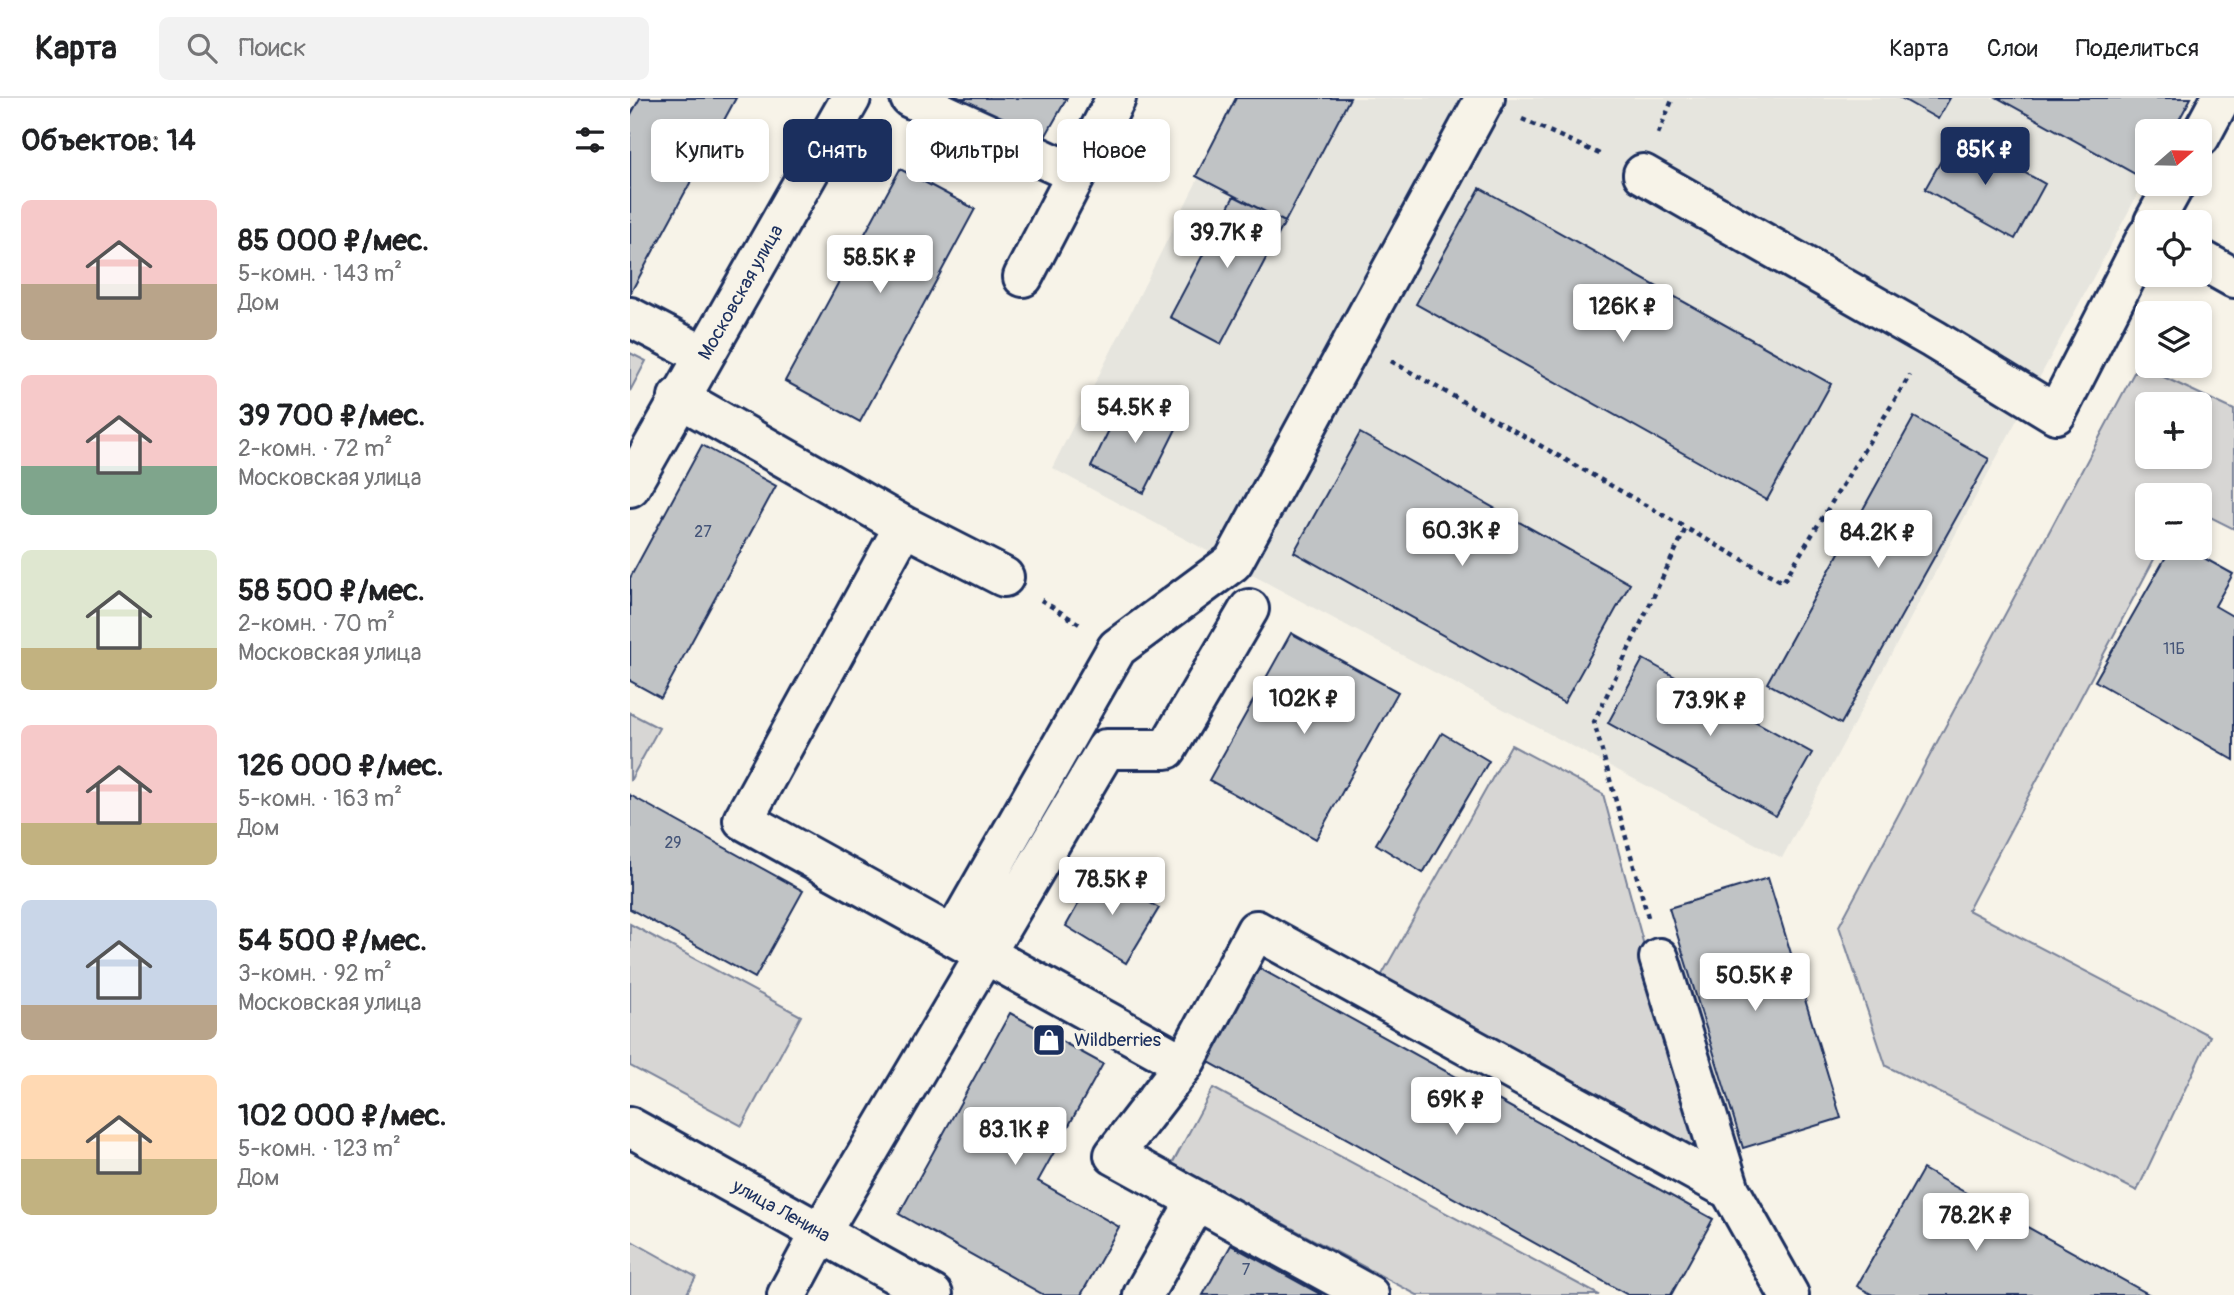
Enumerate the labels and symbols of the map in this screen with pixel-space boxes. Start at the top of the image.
north arrow [2135,119,2212,196]
pin: 85K ₽ [1936,127,2034,187]
pin: 39.7K ₽ [1162,211,1292,270]
street label: Московская улица [693,220,789,364]
pin: 58.5K ₽ [815,236,945,295]
pin: 126K ₽ [1566,285,1680,344]
pin: 54.5K ₽ [1070,386,1200,445]
pin: 60.3K ₽ [1397,508,1527,568]
pin: 84.2K ₽ [1813,510,1943,570]
house number: 27 [694,522,712,542]
house number: 11Б [2163,639,2185,659]
pin: 102K ₽ [1247,676,1361,736]
pin: 73.9K ₽ [1645,678,1775,738]
house number: 29 [664,833,682,853]
pin: 78.5K ₽ [1047,858,1177,917]
pin: 50.5K ₽ [1690,954,1820,1013]
shop icon: Wildberries [1030,1021,1068,1059]
place label: Wildberries [1074,1028,1161,1052]
pin: 69K ₽ [1407,1077,1505,1137]
pin: 83.1K ₽ [950,1108,1080,1167]
street label: улица Ленина [727,1174,835,1248]
pin: 78.2K ₽ [1911,1194,2041,1253]
house number: 7 [1242,1260,1251,1280]

